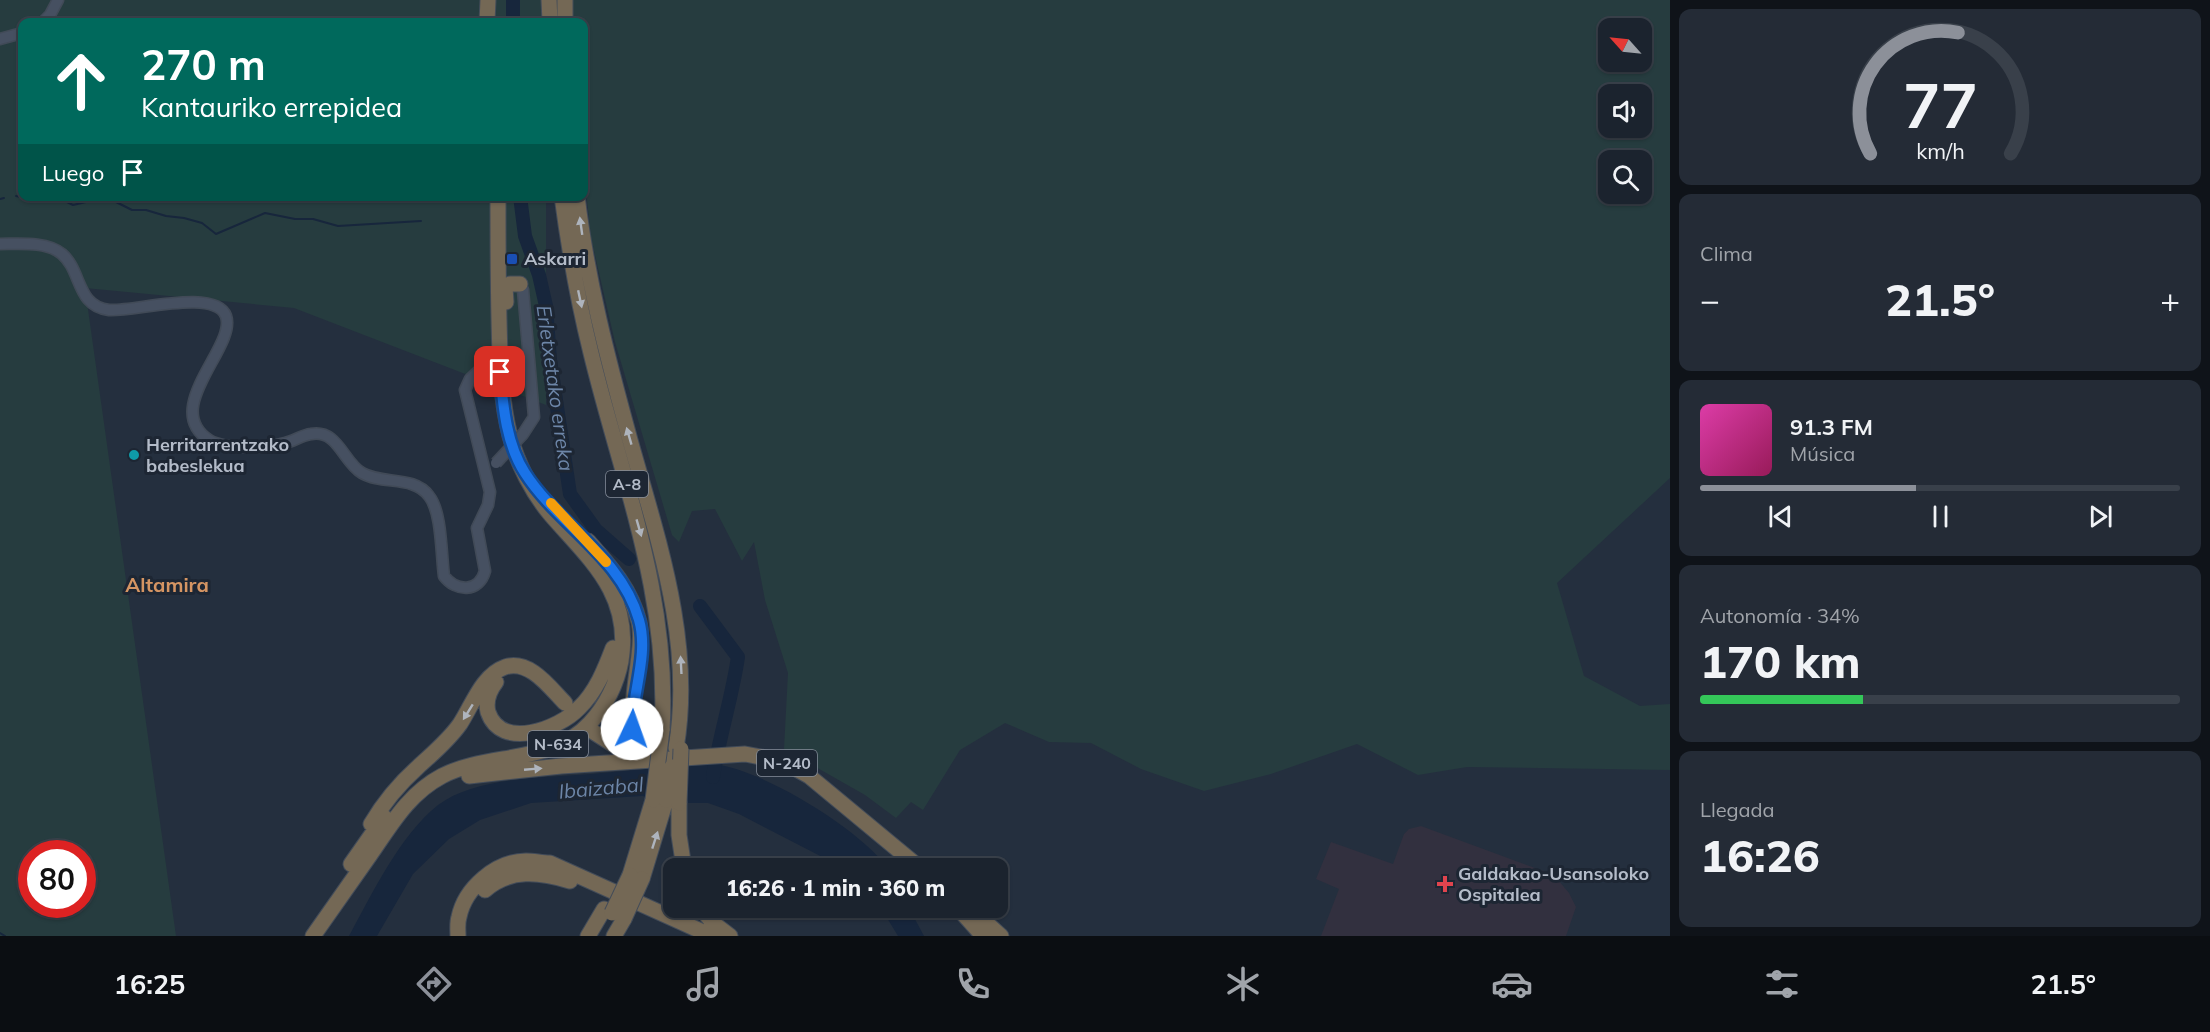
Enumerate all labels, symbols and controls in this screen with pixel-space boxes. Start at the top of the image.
north arrow [1598,18,1652,72]
map controls [1598,18,1652,204]
text: 270 m [141,38,266,91]
icon: ahead [42,42,120,120]
text: 77 [1903,65,1977,144]
button: sound [1598,84,1652,138]
text: Kantauriko errepidea [141,90,402,124]
text: km/h [1916,138,1964,165]
button: search [1598,150,1652,204]
icon: arrive [116,156,149,189]
text: Luego [42,159,104,187]
one-way arrow [576,216,585,235]
text: Clima [1700,241,1753,266]
place label: Askarri [524,247,586,270]
marker: Askarri [505,252,519,266]
text: 21.5° [1885,271,1995,327]
text: − [1700,279,1720,320]
text: + [2160,279,2180,320]
one-way arrow [576,290,585,309]
water label: Erletxetako erreka [531,303,580,472]
pin [474,346,525,397]
icon: arrive [483,355,516,388]
text: 91.3 FM [1790,413,1873,441]
one-way arrow [624,427,633,445]
place label: Herritarrentzako babeslekua [146,433,289,477]
text: Música [1790,441,1855,466]
marker: Herritarrentzako babeslekua [127,448,141,462]
road number: A-8 [606,471,648,497]
icon: previous [1764,500,1797,533]
icon: pause [1924,500,1957,533]
icon: next [2084,500,2117,533]
one-way arrow [635,519,645,537]
district label: Altamira [125,572,209,597]
text: Autonomía · 34% [1700,603,1860,628]
text: 170 km [1700,633,1861,689]
one-way arrow [676,656,685,675]
position arrow [600,697,664,761]
one-way arrow [462,703,473,720]
road number: N-634 [528,731,588,757]
road number: N-240 [757,750,817,776]
one-way arrow [524,764,543,774]
water label: Ibaizabal [558,771,645,804]
text: Llegada [1700,797,1775,822]
text: 16:26 [1700,827,1820,883]
one-way arrow [651,831,660,849]
speed limit sign: 80 [18,840,96,918]
place label: Galdakao-Usansoloko Ospitalea [1458,862,1649,906]
text: 16:26 · 1 min · 360 m [726,874,945,902]
marker: Galdakao-Usansoloko Ospitalea [1436,875,1454,893]
icon: directions [413,963,455,1005]
icon: music [683,963,725,1005]
icon: phone [952,963,994,1005]
icon: climate [1222,963,1264,1005]
icon: car [1491,963,1533,1005]
icon: filters [1761,963,1803,1005]
text: 16:25 [114,967,185,1001]
text: 21.5° [2031,967,2096,1001]

